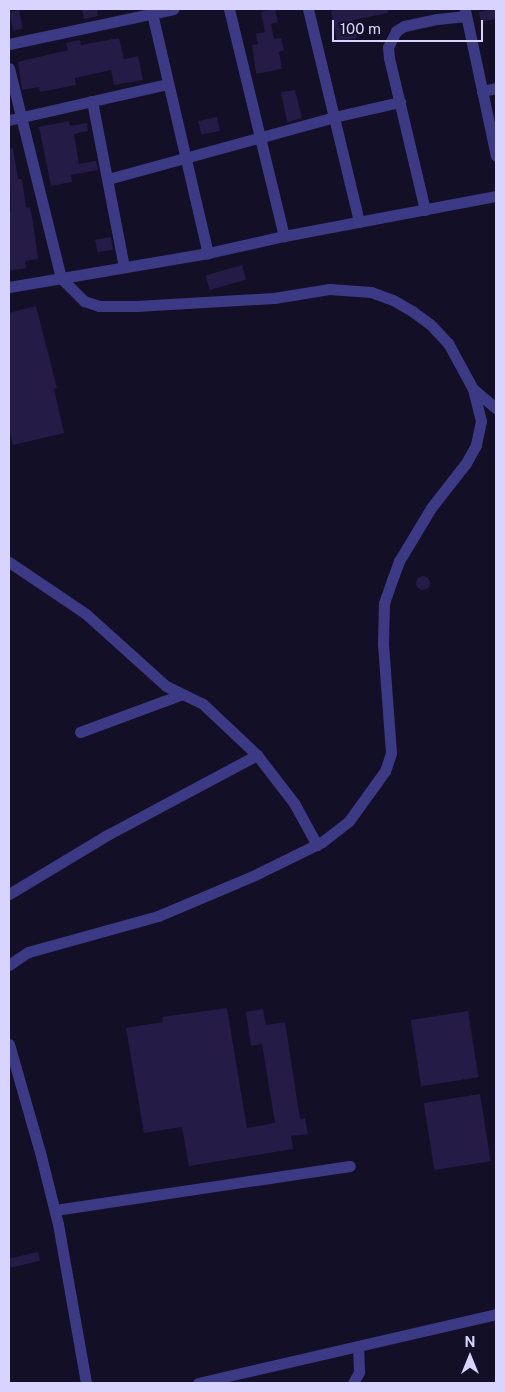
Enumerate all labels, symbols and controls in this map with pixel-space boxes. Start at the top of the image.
scale bar [335,10,486,42]
text: 100 m [340,20,381,37]
north arrow [445,1332,495,1382]
text: N [465,1334,475,1350]

